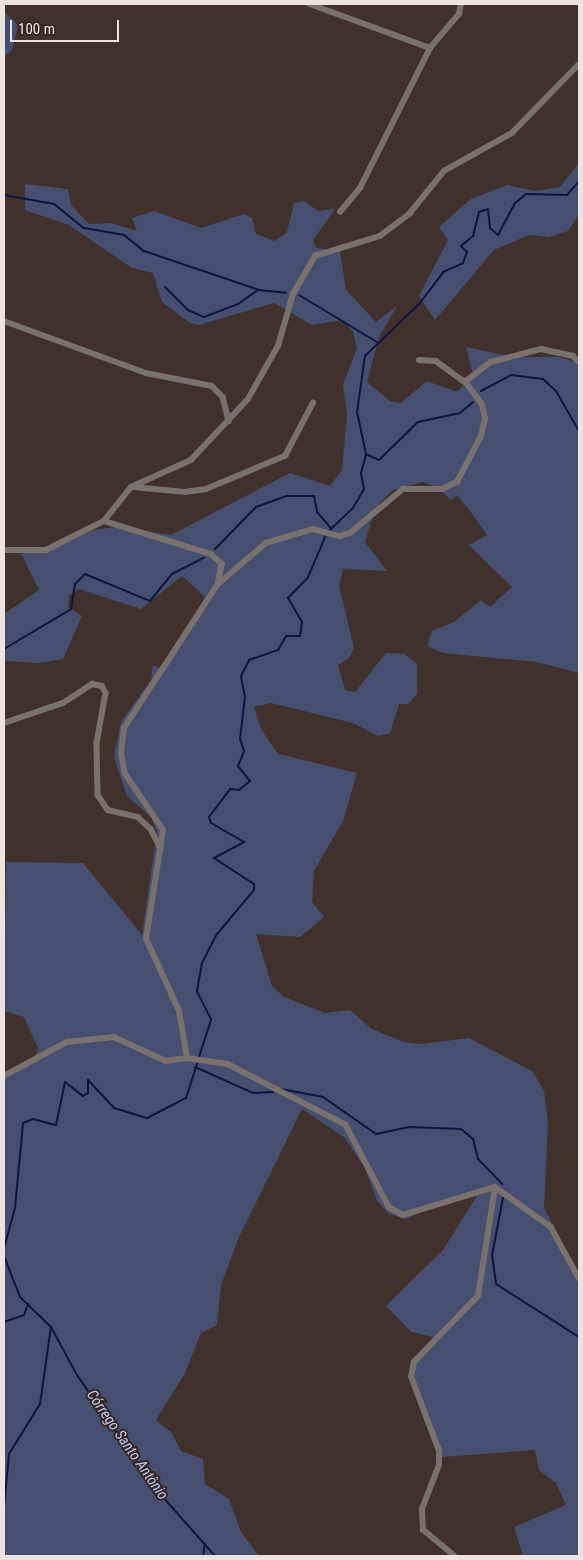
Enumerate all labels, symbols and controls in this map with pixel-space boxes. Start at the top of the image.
scale bar [12,10,121,42]
text: 100 m [18,20,55,38]
water label: Córrego Santo Antônio [82,1387,172,1503]

